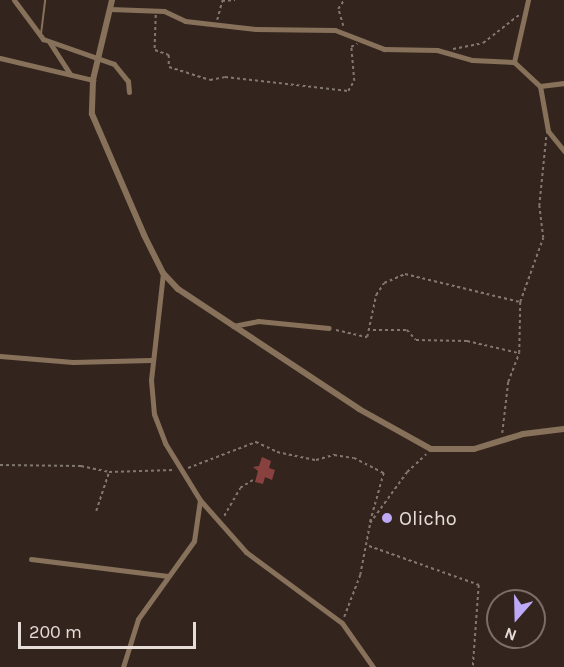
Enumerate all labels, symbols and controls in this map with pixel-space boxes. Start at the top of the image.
place label: Olicho [399,506,457,530]
marker: Olicho [380,511,394,525]
north arrow [486,589,546,649]
scale bar [21,610,200,648]
text: 200 m [29,621,82,643]
text: N [502,624,519,645]

